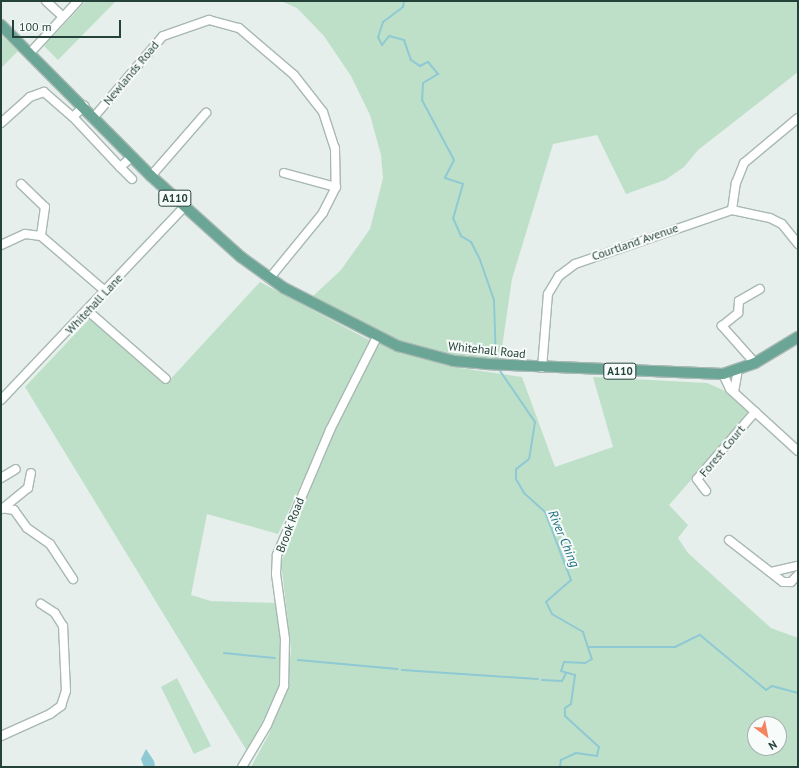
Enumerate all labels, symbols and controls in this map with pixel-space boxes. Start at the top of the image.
scale bar [14,12,123,38]
text: 100 m [19,19,52,34]
street label: Newlands Road [100,38,162,108]
road number: A110 [158,189,192,207]
street label: Courtland Avenue [590,220,680,264]
street label: Whitehall Lane [62,271,126,337]
street label: Whitehall Road [448,339,526,361]
road number: A110 [603,362,637,380]
street label: Forest Court [696,422,748,480]
street label: Brook Road [273,495,307,555]
water label: River Ching [544,508,582,570]
north arrow [747,716,787,756]
text: N [766,737,780,753]

